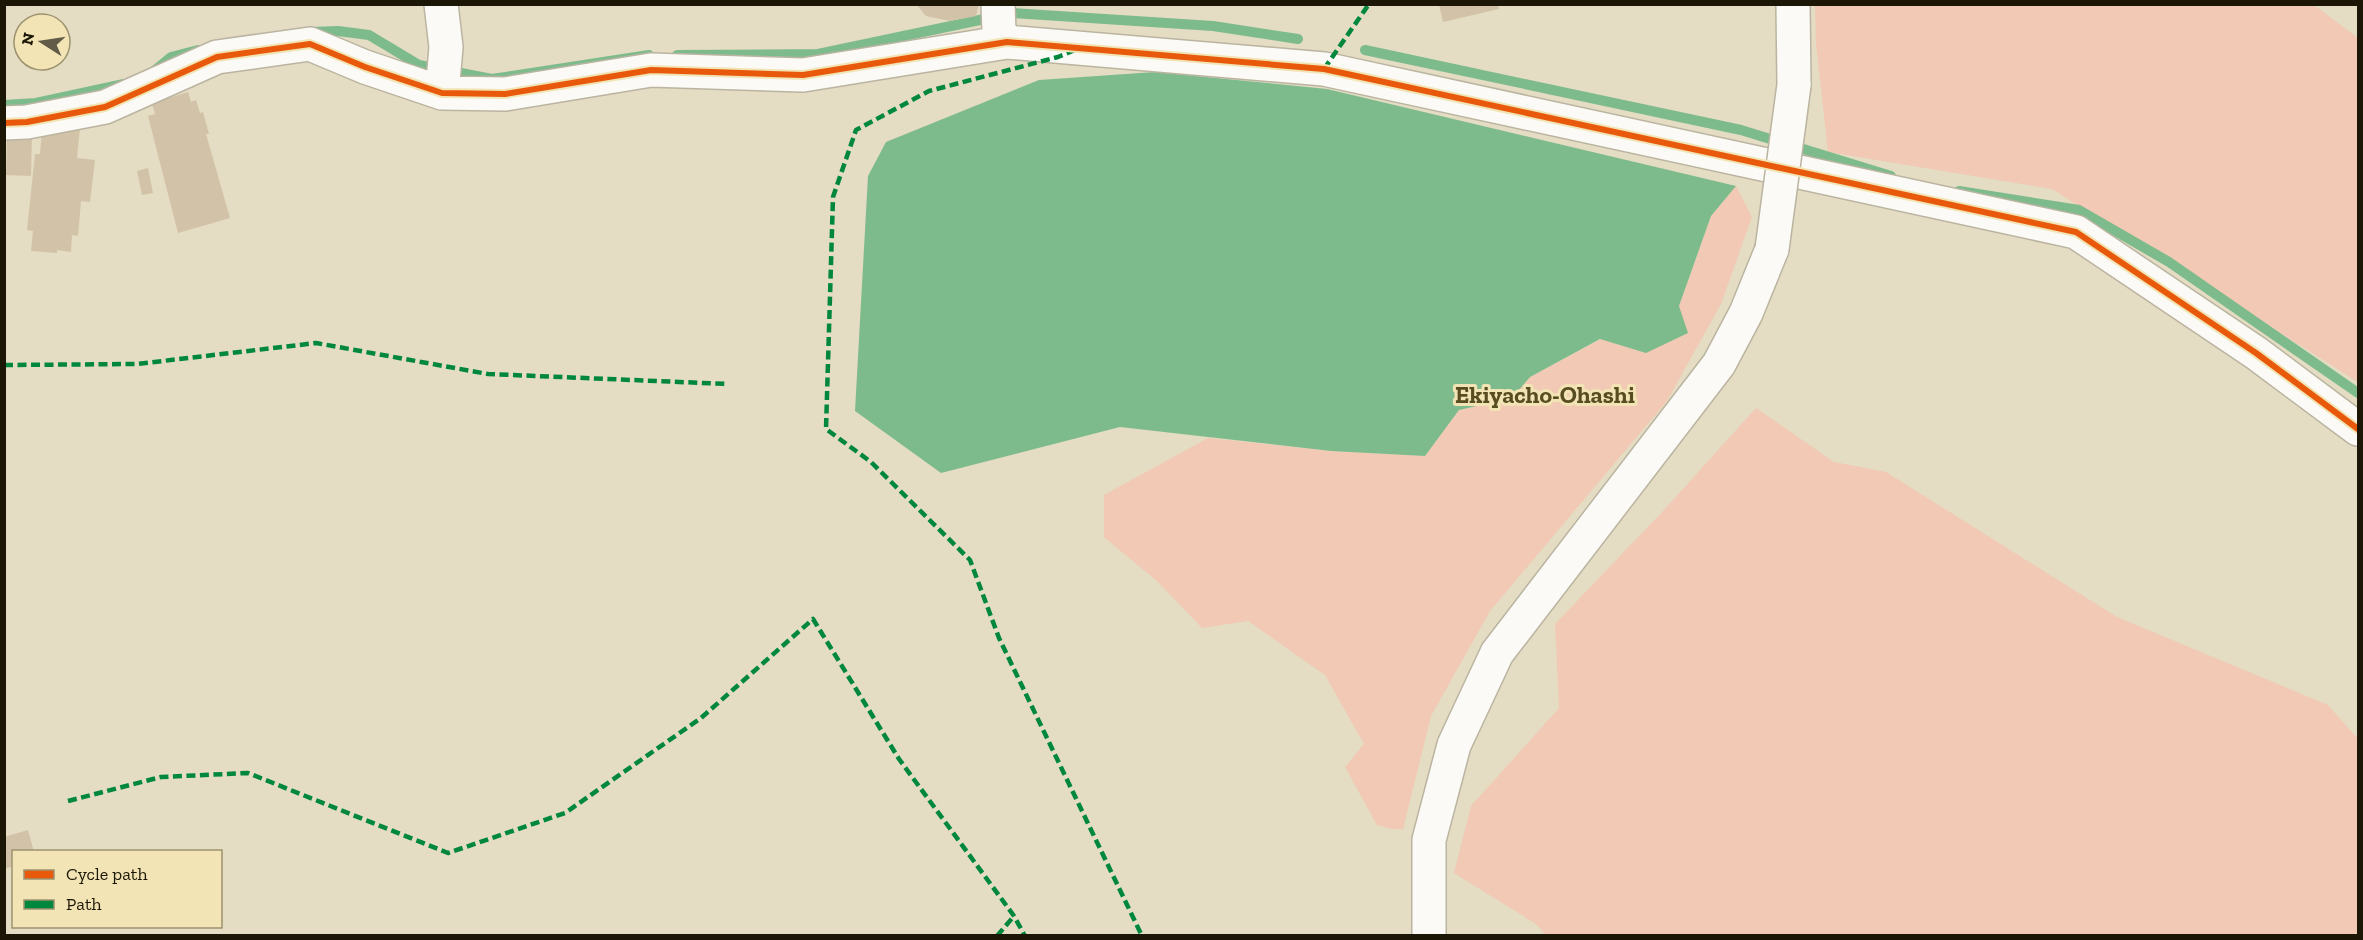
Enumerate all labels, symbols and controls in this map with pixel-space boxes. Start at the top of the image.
north arrow [12,12,72,72]
text: N [17,31,38,47]
district label: Ekiyacho-Ohashi [1455,380,1635,409]
legend [12,850,222,928]
text: Cycle path [66,863,148,885]
text: Path [66,893,102,915]

